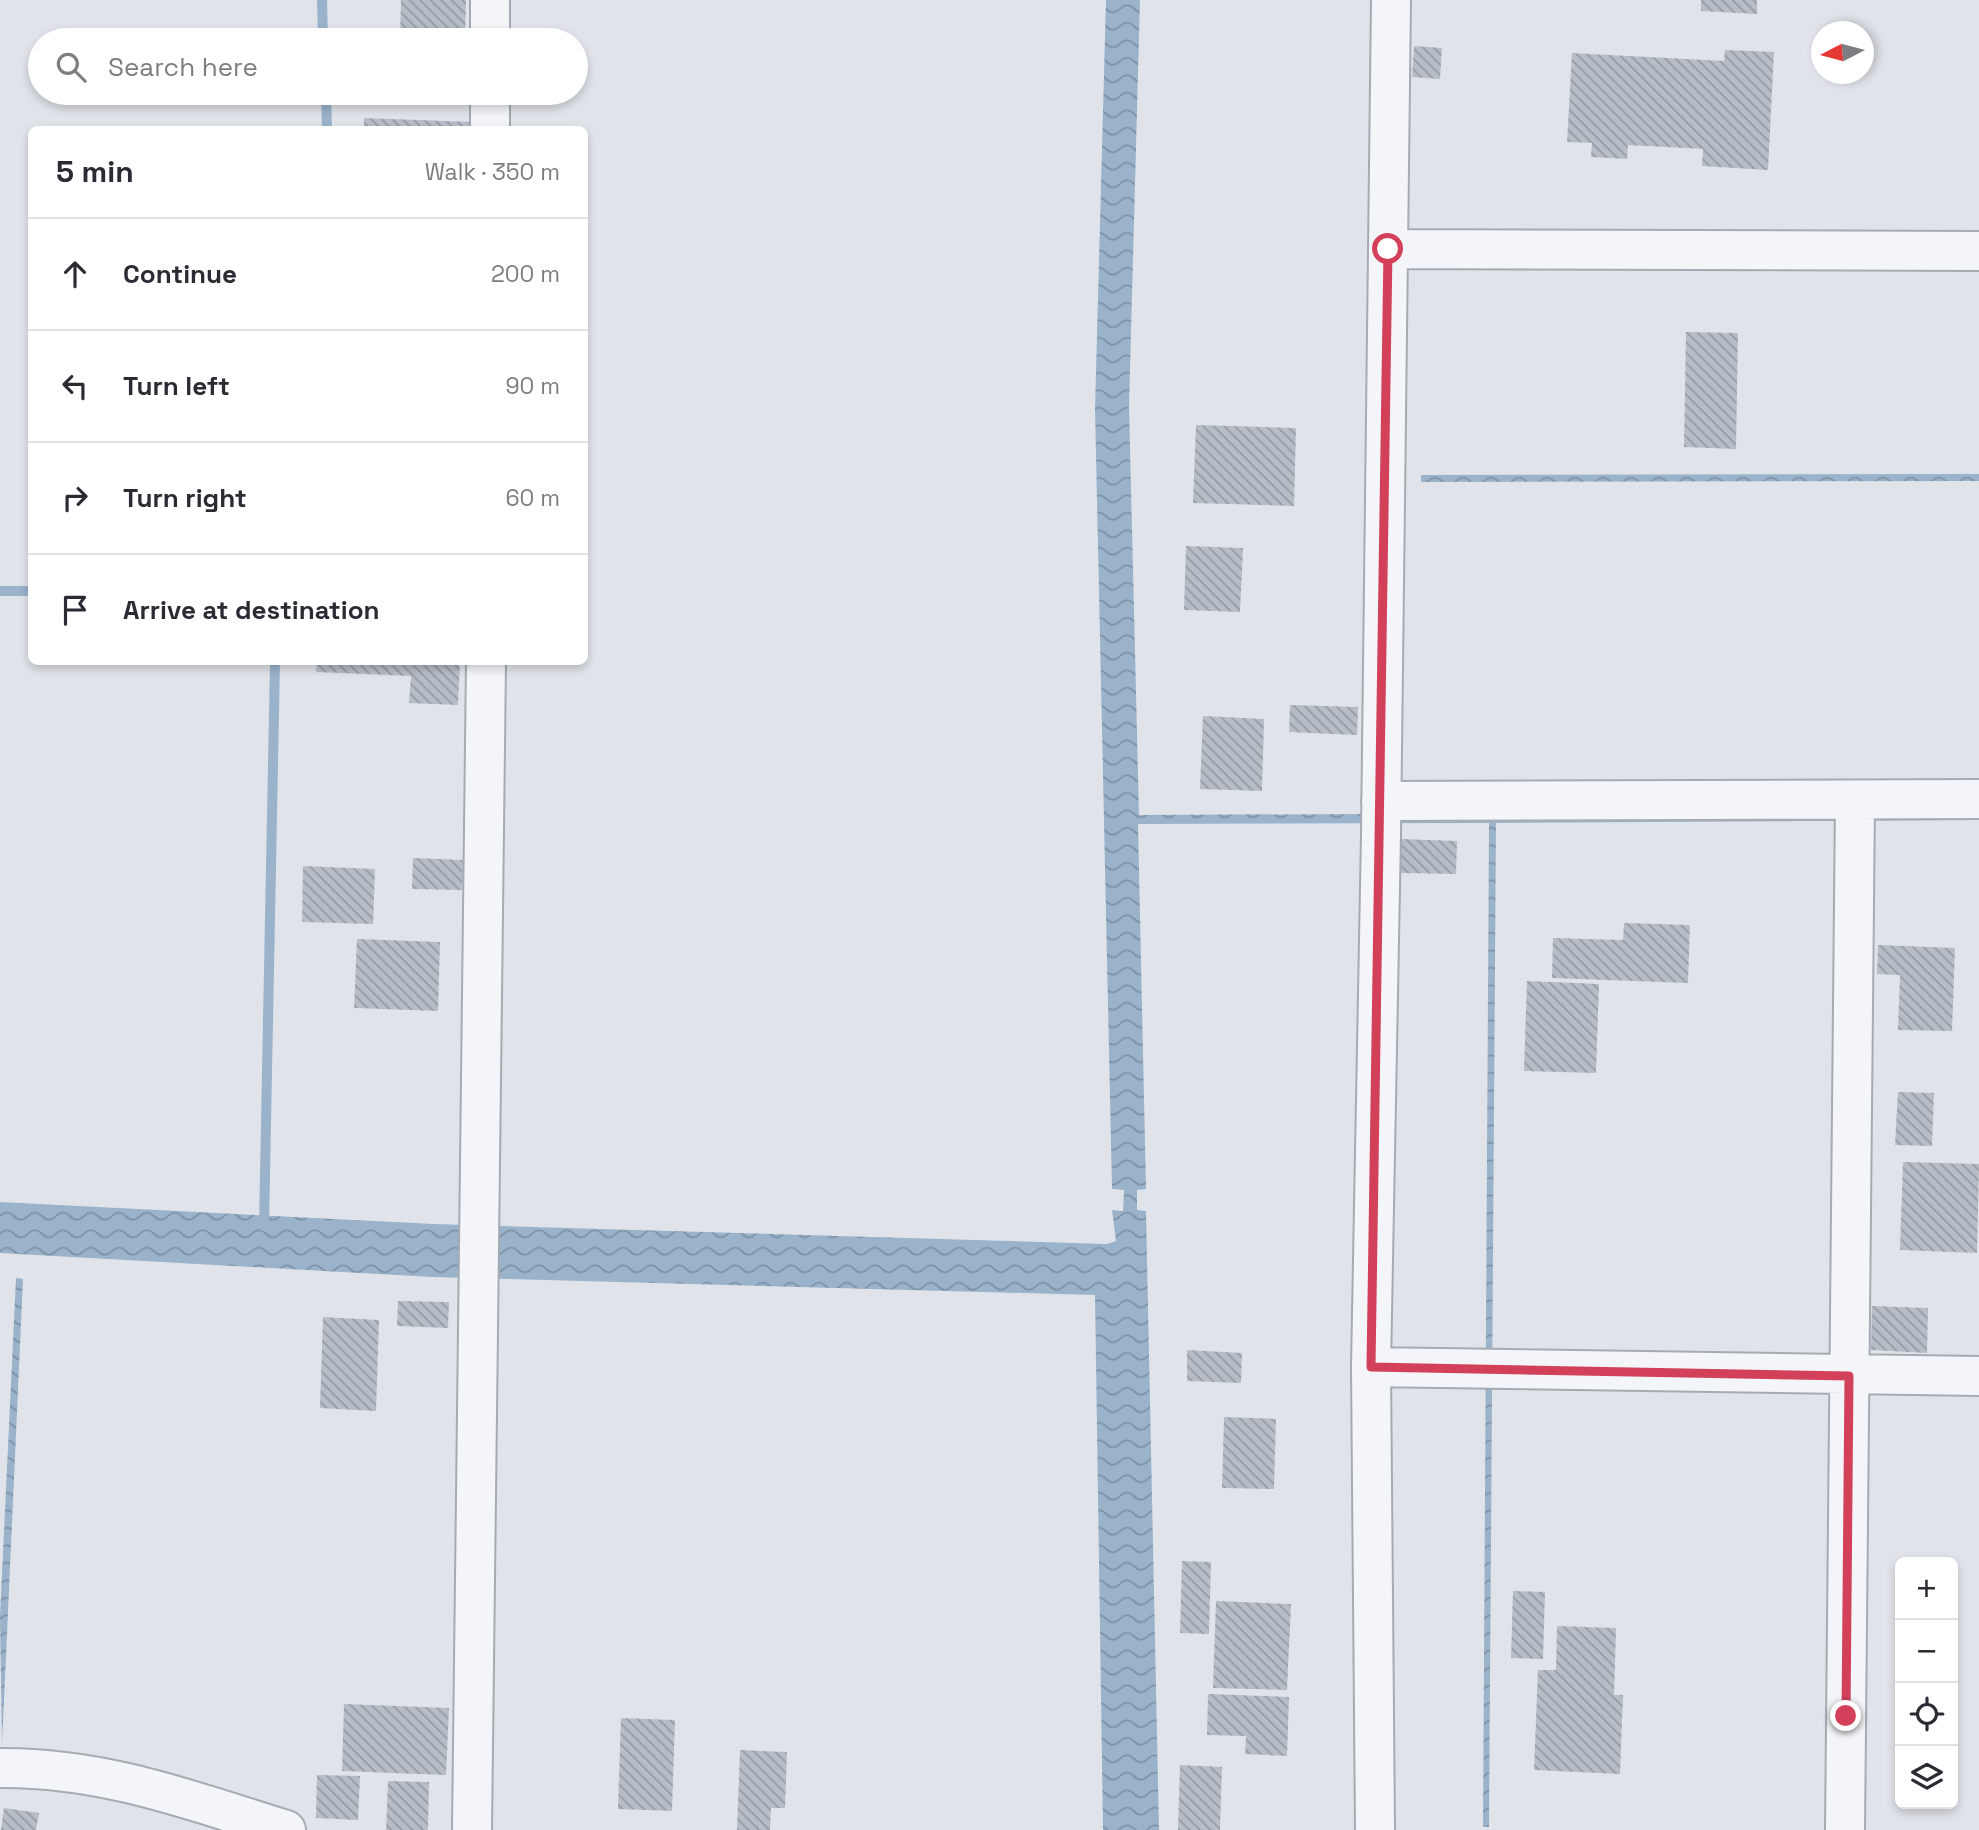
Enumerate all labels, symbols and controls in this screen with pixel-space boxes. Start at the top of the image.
north arrow [1811,21,1874,84]
search box [28,28,588,105]
icon: search [52,48,90,86]
text: Search here [108,50,258,84]
text: 5 min [56,152,134,191]
text: Walk · 350 m [425,157,560,187]
route start [1372,233,1403,264]
icon: ahead [56,255,94,293]
text: Continue [123,257,237,291]
text: 200 m [491,259,560,289]
icon: left [56,367,94,405]
text: Turn left [123,369,230,403]
text: 90 m [505,371,560,401]
icon: right [56,479,94,517]
text: Turn right [123,481,247,515]
text: 60 m [505,483,560,513]
icon: arrive [56,591,94,629]
text: Arrive at destination [123,593,380,627]
map controls [1895,1557,1958,1809]
button: + [1895,1557,1958,1620]
button: − [1895,1620,1958,1683]
button: locate [1895,1683,1958,1746]
route end [1830,1700,1861,1731]
button: layers [1895,1746,1958,1809]

